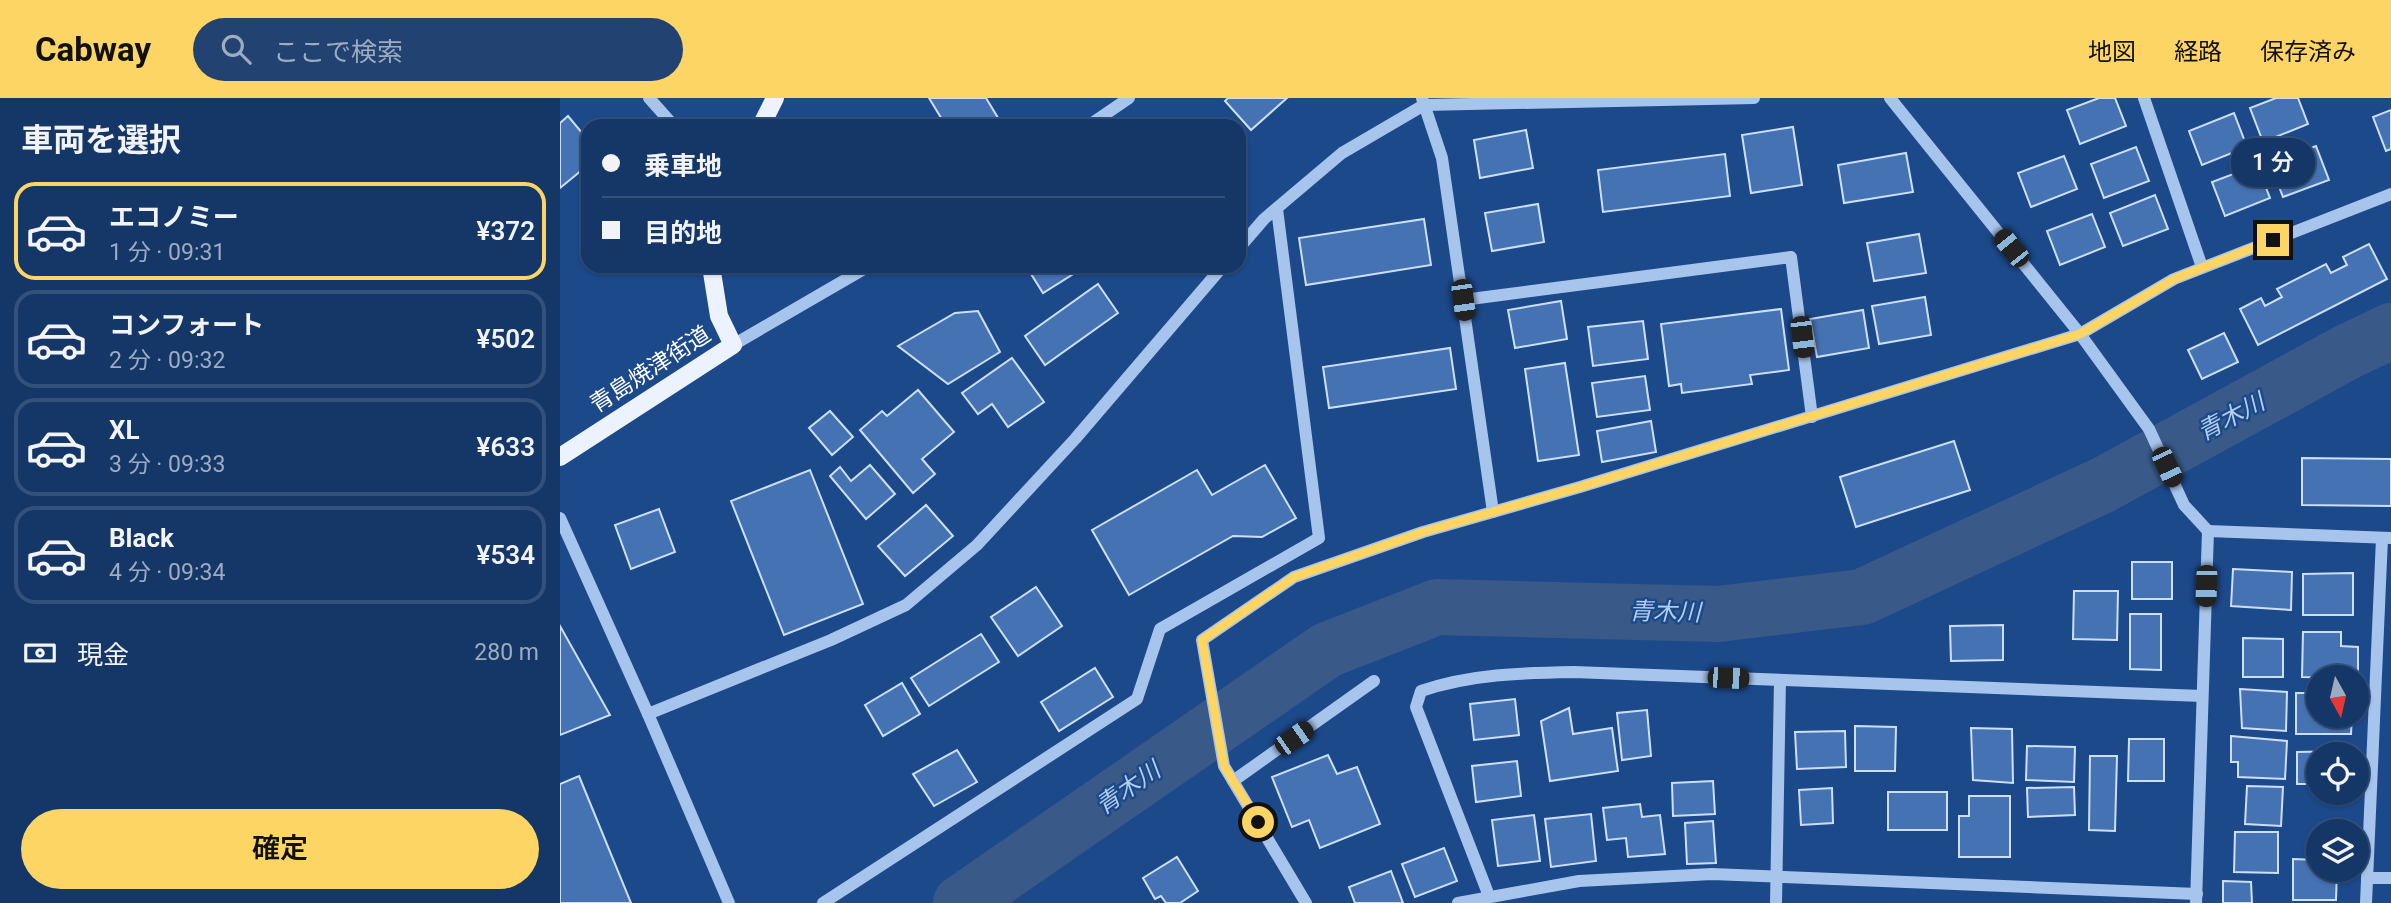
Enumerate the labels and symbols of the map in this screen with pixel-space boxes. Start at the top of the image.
callout: 1 分 [2231,138,2315,188]
route end [2257,224,2289,256]
car [1990,225,2033,271]
car [1450,278,1477,322]
car [1790,315,1815,359]
street label: 青島焼津街道 [585,321,715,418]
water label: 青木川 [2193,386,2272,446]
car [2149,444,2186,490]
car [2195,565,2218,607]
water label: 青木川 [1629,597,1704,627]
north arrow [2306,665,2370,728]
car [1707,667,1750,689]
car [1271,717,1318,759]
water label: 青木川 [1090,754,1168,820]
route start [1242,806,1274,838]

